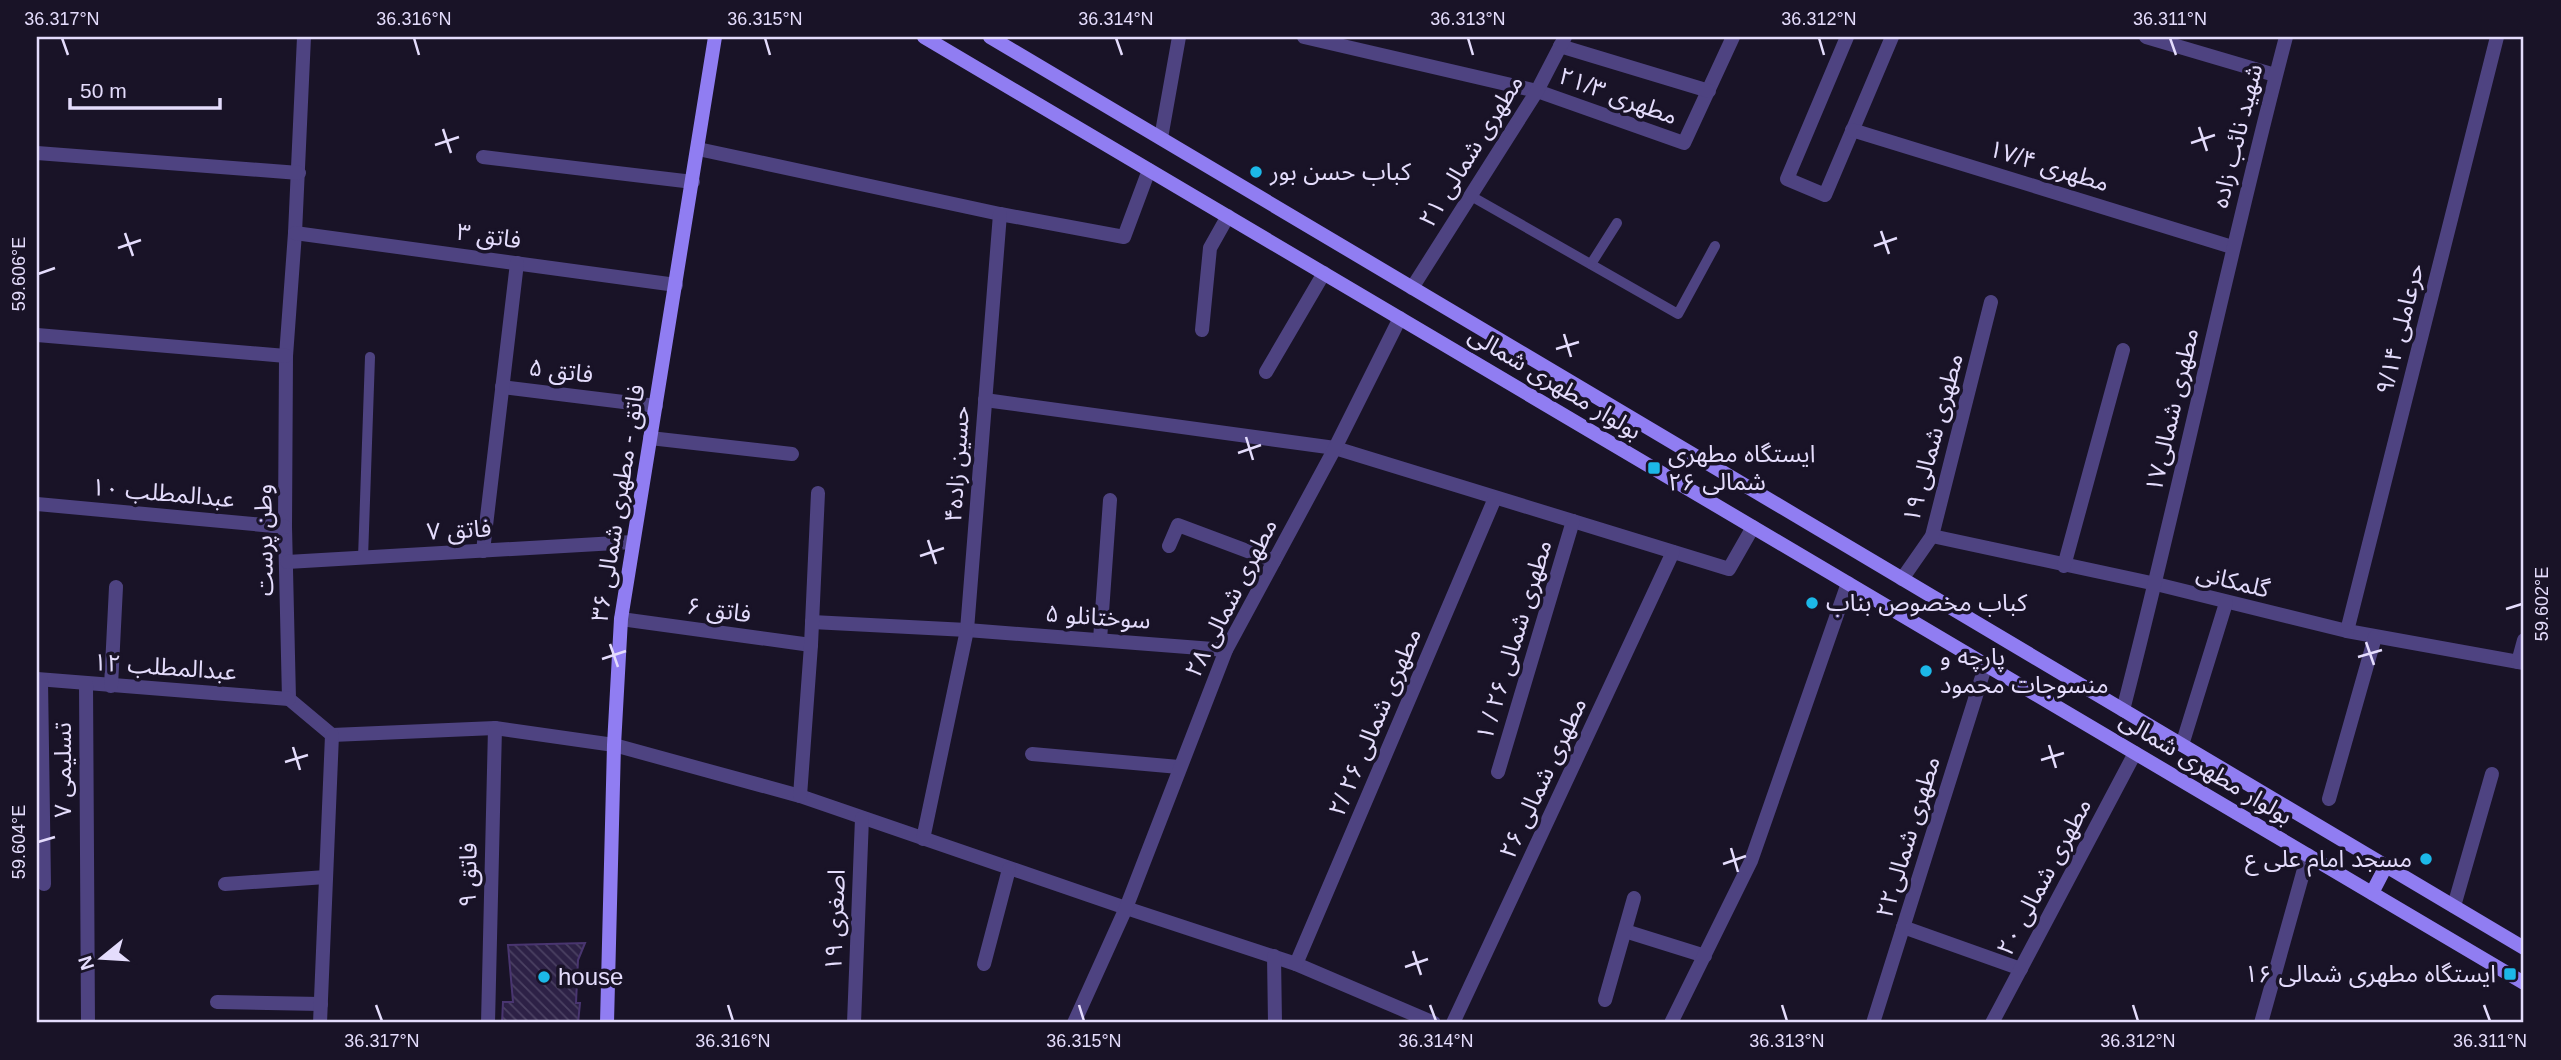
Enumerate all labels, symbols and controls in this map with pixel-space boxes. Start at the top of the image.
text: 36.317°N [24,9,100,29]
text: 36.316°N [376,9,452,29]
text: 36.315°N [727,9,803,29]
text: 36.314°N [1078,9,1154,29]
text: 36.313°N [1430,9,1506,29]
text: 36.312°N [1781,9,1857,29]
text: 36.311°N [2133,9,2207,29]
street label: شهید نائب زاده [2206,61,2268,211]
street label: مطهری ۲۱/۳ [1555,62,1681,130]
scale bar [70,66,220,110]
street label: مطهری شمالی ۲۱ [1413,70,1529,232]
text: 50 m [80,79,127,102]
street label: مطهری ۱۷/۴ [1986,134,2112,198]
place label: كباب حسن بور [1269,158,1412,186]
marker: كباب حسن بور [1248,164,1264,180]
street label: فاتق ۳ [455,218,523,255]
text: 59.606°E [9,237,29,311]
street label: حرعاملی ۹/۱۴ [2370,261,2430,397]
street label: بولوار مطهری شمالی [1464,320,1646,446]
street label: مطهری شمالی۱۷ [2140,325,2204,495]
street label: مطهری شمالی ۱۹ [1897,350,1969,526]
street label: فاتق ۵ [527,353,595,390]
street label: فاتق - مطهری شمالی ۳۶ [585,383,652,624]
street label: حسین زاده۴ [939,405,975,523]
place label: ایستگاه مطهری شمالی ۲۶ [1668,440,1815,495]
marker: ایستگاه مطهری شمالی ۲۶ [1646,460,1662,476]
street label: عبدالمطلب ۱۰ [90,473,236,513]
street label: وطن پرست [249,484,280,596]
street label: فاتق ۷ [426,514,492,547]
street label: مطهری شمالی ۲۸ [1179,514,1283,682]
street label: مطهری شمالی ۲۶ / ۱ [1470,537,1558,743]
street label: گلمکانی [2194,558,2273,603]
text: 59.602°E [2532,567,2552,641]
place label: كباب مخصوص بناب [1826,589,2028,617]
street label: فاتق ۶ [685,592,753,629]
marker: كباب مخصوص بناب [1804,595,1820,611]
street label: سوختانلو ۵ [1044,599,1152,635]
street label: مطهری شمالی ۲۶ /۲ [1323,624,1427,820]
place label: پارچه و منسوجات محمود [1940,643,2109,699]
street label: عبدالمطلب ۱۲ [92,648,238,686]
marker: پارچه و منسوجات محمود [1918,663,1934,679]
street label: مطهری شمالی ۲۶ [1494,693,1592,863]
street label: بولوار مطهری شمالی [2115,705,2297,831]
street label: تسلیمی ۷ [49,722,76,818]
street label: مطهری شمالی۲۲ [1870,753,1946,921]
street label: مطهری شمالی ۲۰ [1991,794,2097,960]
text: 59.604°E [9,805,29,879]
street label: فاتق ۹ [453,842,484,908]
place label: مسجد امام علی ع [2245,845,2412,877]
marker: مسجد امام علی ع [2418,851,2434,867]
street label: اصغری ۱۹ [819,869,851,971]
north arrow [66,923,136,993]
text: N [74,953,98,973]
place label: ایستگاه مطهری شمالی ۱۶ [2244,960,2496,988]
place label: house [558,963,623,990]
marker: ایستگاه مطهری شمالی ۱۶ [2502,966,2518,982]
marker: house [536,969,552,985]
text: 36.317°N [344,1031,420,1051]
text: 36.316°N [695,1031,771,1051]
text: 36.315°N [1046,1031,1122,1051]
text: 36.314°N [1398,1031,1474,1051]
text: 36.313°N [1749,1031,1825,1051]
text: 36.312°N [2100,1031,2176,1051]
text: 36.311°N [2453,1031,2527,1051]

